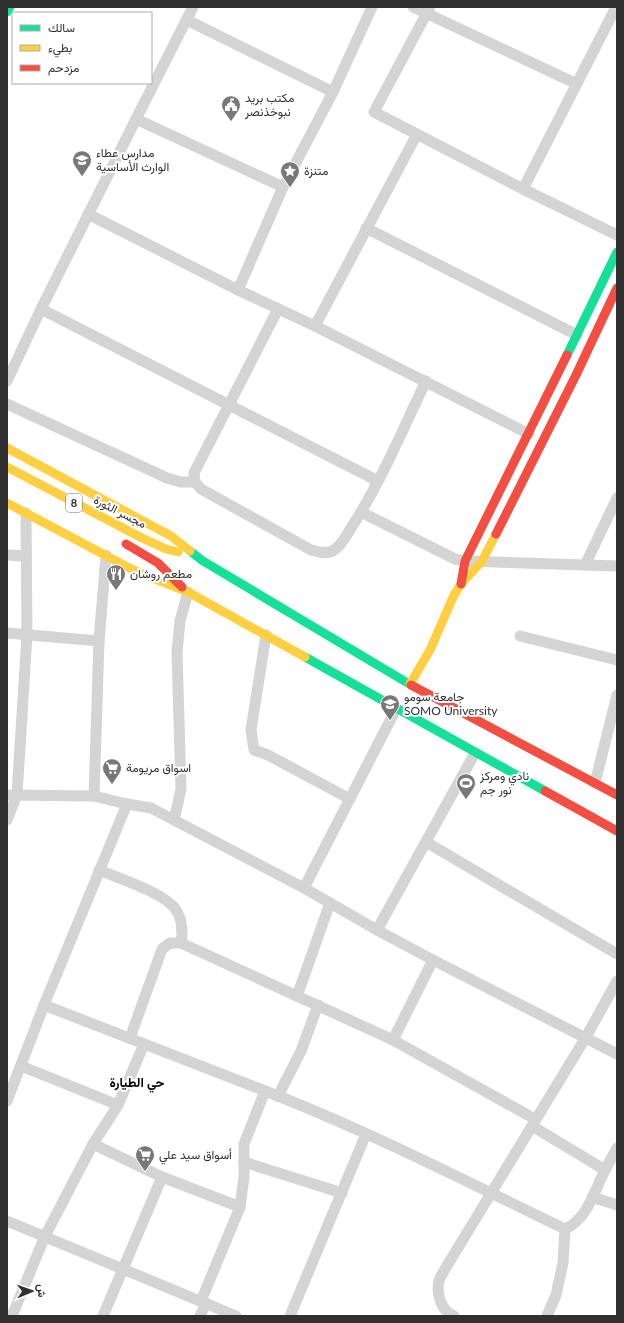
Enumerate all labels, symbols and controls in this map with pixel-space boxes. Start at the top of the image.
legend [12,12,152,84]
text: سالك [48,20,75,35]
text: بطيء [48,40,72,58]
text: مزدحم [48,60,79,76]
place label: مكتب بريد نبوخذنصر [244,90,294,120]
public building icon: مكتب بريد نبوخذنصر [220,94,242,122]
place label: مدارس عطاء الوارث الأساسية [96,145,169,175]
school or university icon: مدارس عطاء الوارث الأساسية [71,149,93,177]
place icon: متنزة [279,160,301,188]
place label: متنزة [304,163,328,179]
street label: مجسر الثورة [91,492,149,532]
road number: 8 [66,494,82,512]
restaurant icon: مطعم روشان [105,563,127,591]
place label: مطعم روشان [130,566,192,582]
place label: جامعة سومو SOMO University [404,689,498,718]
school or university icon: جامعة سومو SOMO University [379,693,401,721]
supermarket icon: اسواق مريومة [101,757,123,785]
place label: اسواق مريومة [126,760,191,776]
place label: نادي ومركز نور جم [479,768,529,798]
sports icon: نادي ومركز نور جم [455,772,477,800]
district label: حي الطيارة [110,1074,165,1093]
supermarket icon: أسواق سيد علي [134,1144,156,1172]
place label: أسواق سيد علي [159,1147,232,1165]
north arrow [12,1271,52,1311]
text: ش [35,1284,49,1298]

